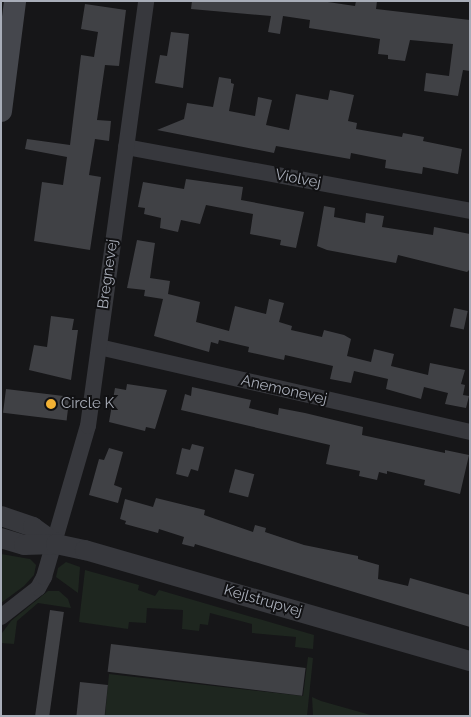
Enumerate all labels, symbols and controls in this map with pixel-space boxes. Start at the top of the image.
street label: Violvej [274,166,322,192]
street label: Bregnevej [94,238,122,310]
street label: Anemonevej [239,371,329,409]
place label: Circle K [61,395,114,413]
marker: Circle K [45,398,57,410]
street label: Kejlstrupvej [222,581,304,621]

